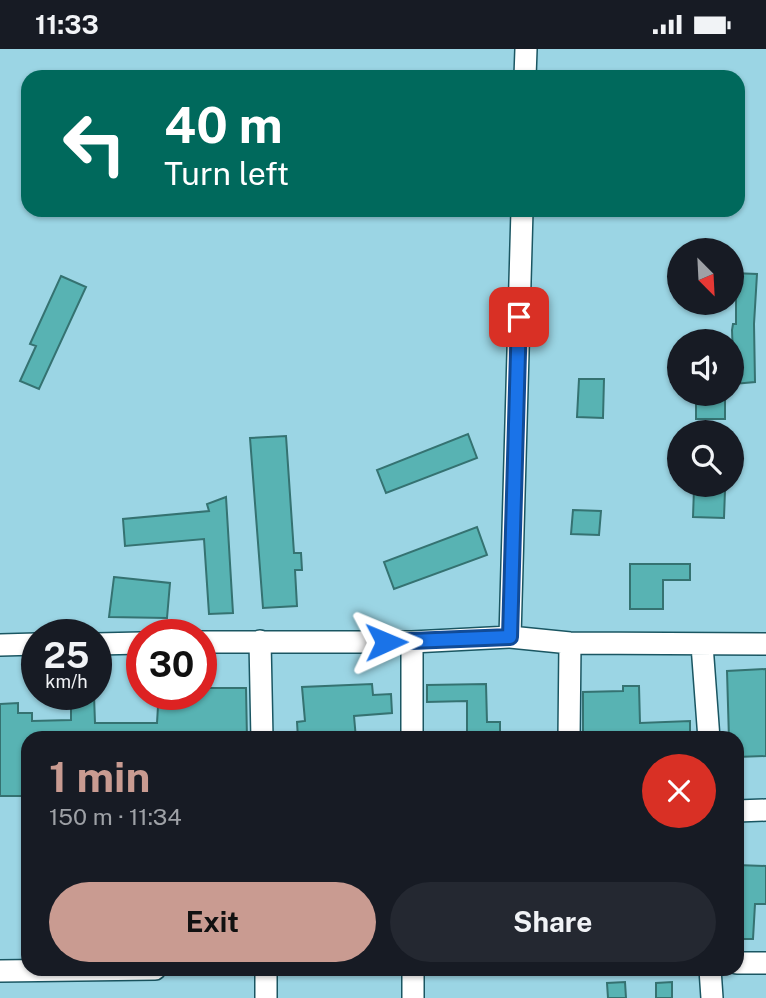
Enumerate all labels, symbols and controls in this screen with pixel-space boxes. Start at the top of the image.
text: 11:33 [35,9,99,40]
text: 40 m [164,96,283,154]
icon: left [49,98,140,189]
text: Turn left [164,155,289,192]
north arrow [667,238,744,315]
map controls [667,238,744,497]
pin [489,287,549,347]
icon: arrive [500,298,538,336]
button: sound [667,329,744,406]
button: search [667,420,744,497]
position arrow [349,605,423,679]
speed limit sign: 30 [126,619,217,710]
text: 25 [44,635,89,676]
text: km/h [45,671,88,692]
text: 1 min [49,752,150,801]
button: close [642,754,716,828]
text: 150 m · 11:34 [49,803,182,830]
button: Exit [49,882,376,962]
button: Share [390,882,716,962]

